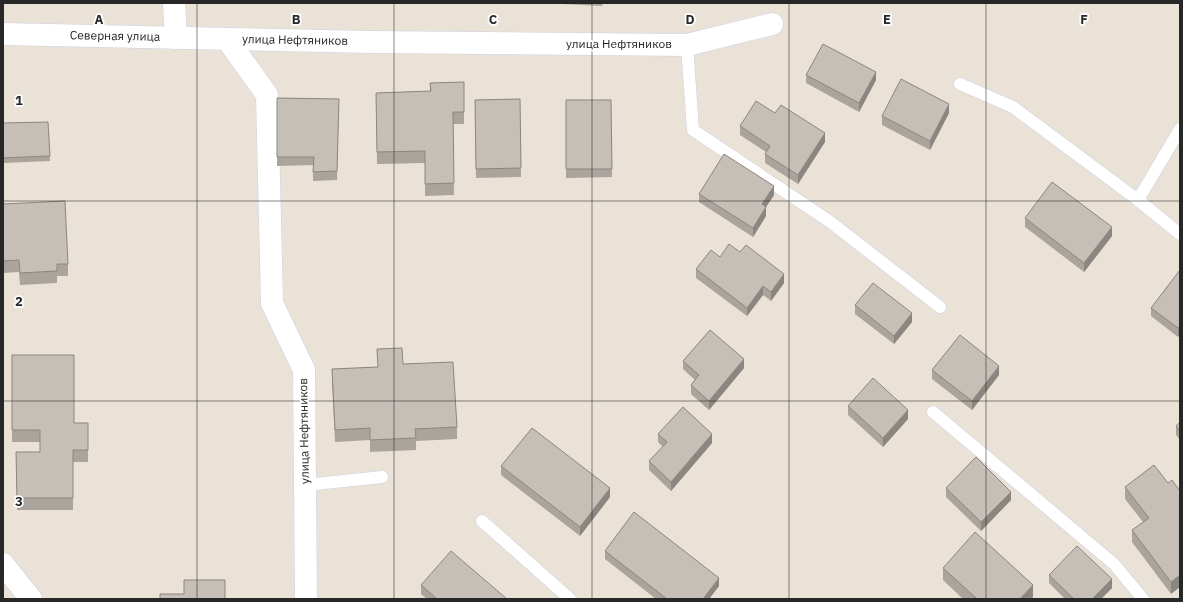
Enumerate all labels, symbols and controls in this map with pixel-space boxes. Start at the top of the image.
text: A [95,11,104,28]
text: B [292,11,301,28]
text: C [489,11,498,28]
text: D [685,11,695,28]
text: E [883,11,891,28]
text: F [1080,11,1088,28]
street label: Северная улица [70,27,161,44]
street label: улица Нефтяников [242,31,348,48]
street label: улица Нефтяников [566,36,672,51]
text: 1 [15,92,23,109]
text: 2 [15,293,23,310]
street label: улица Нефтяников [295,378,312,484]
text: 3 [15,493,23,510]

